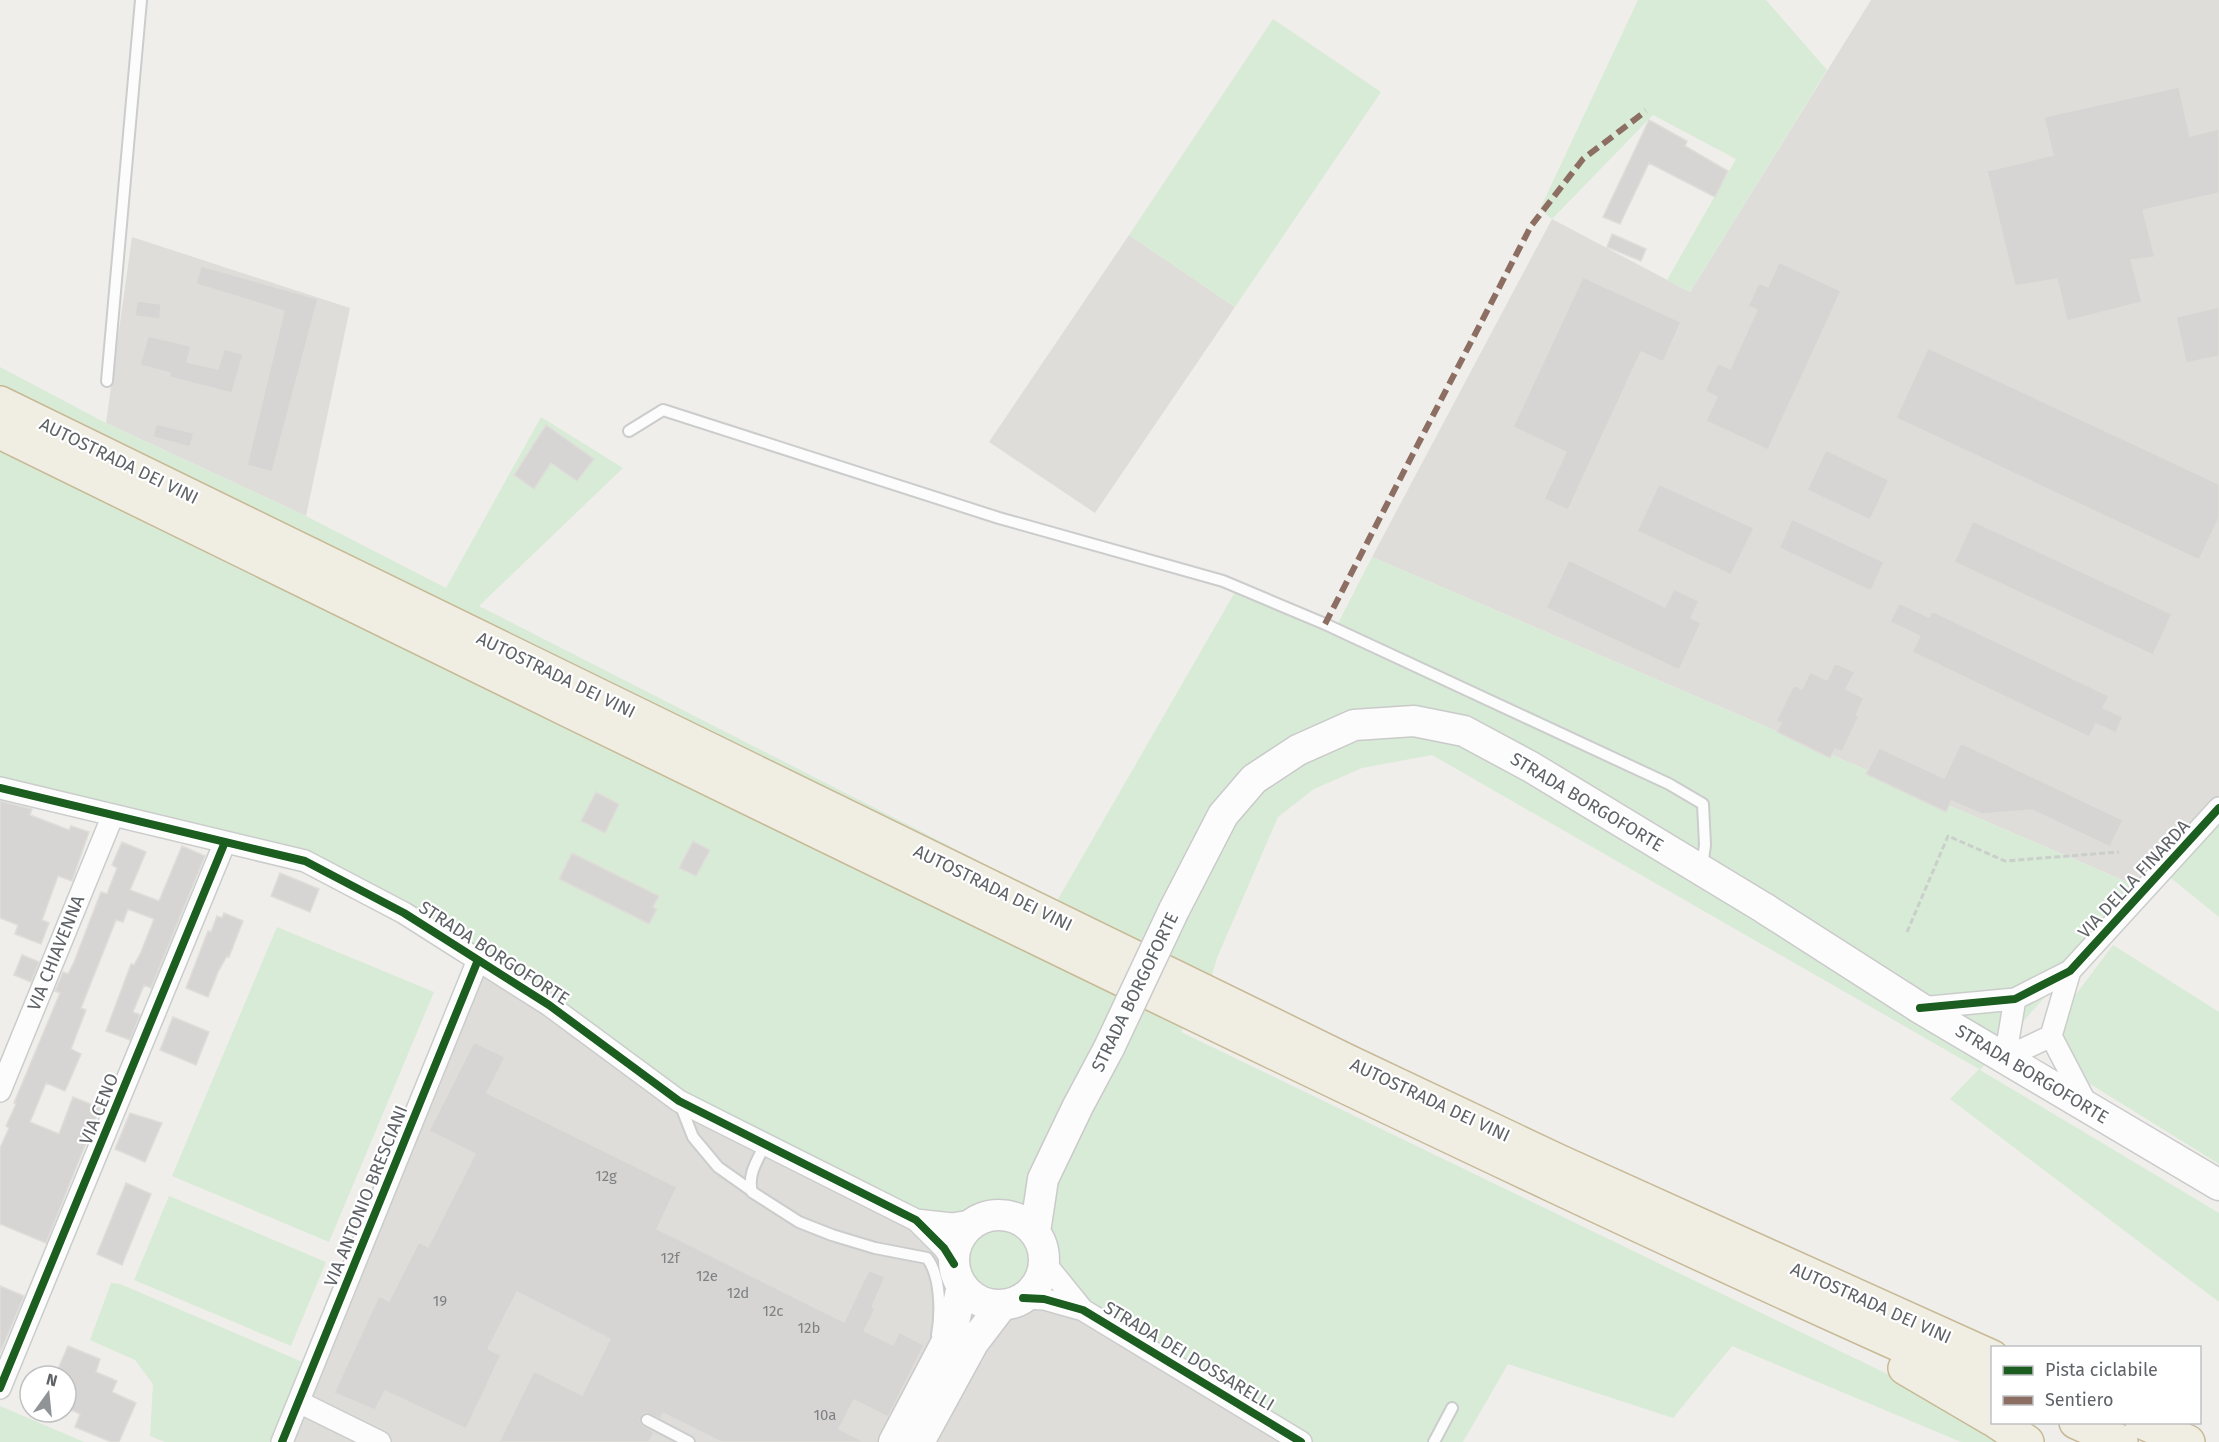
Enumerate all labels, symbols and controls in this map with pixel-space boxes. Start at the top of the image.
street label: AUTOSTRADA DEI VINI [36,413,202,509]
street label: AUTOSTRADA DEI VINI [473,627,639,723]
street label: STRADA BORGOFORTE [1506,748,1668,856]
street label: VIA DELLA FINARDA [2073,815,2195,943]
street label: AUTOSTRADA DEI VINI [910,840,1076,936]
street label: VIA CHIAVENNA [23,891,89,1014]
street label: STRADA BORGOFORTE [415,896,573,1010]
street label: STRADA BORGOFORTE [1087,909,1183,1075]
street label: STRADA BORGOFORTE [1951,1020,2113,1128]
street label: AUTOSTRADA DEI VINI [1347,1053,1513,1147]
street label: VIA CENO [75,1070,123,1148]
street label: VIA ANTONIO BRESCIANI [320,1102,412,1290]
house number: 12g [595,1167,617,1185]
house number: 12f [661,1249,680,1267]
street label: AUTOSTRADA DEI VINI [1787,1258,1955,1348]
house number: 12e [696,1267,718,1285]
house number: 12d [727,1284,749,1302]
house number: 19 [433,1292,447,1310]
street label: STRADA DEI DOSSARELLI [1100,1296,1278,1416]
house number: 12c [763,1302,783,1320]
house number: 12b [798,1319,820,1337]
legend [1991,1346,2201,1424]
text: Pista ciclabile [2045,1359,2158,1381]
north arrow [18,1364,78,1424]
text: N [44,1369,59,1391]
text: Sentiero [2045,1389,2113,1411]
house number: 10a [813,1406,837,1424]

